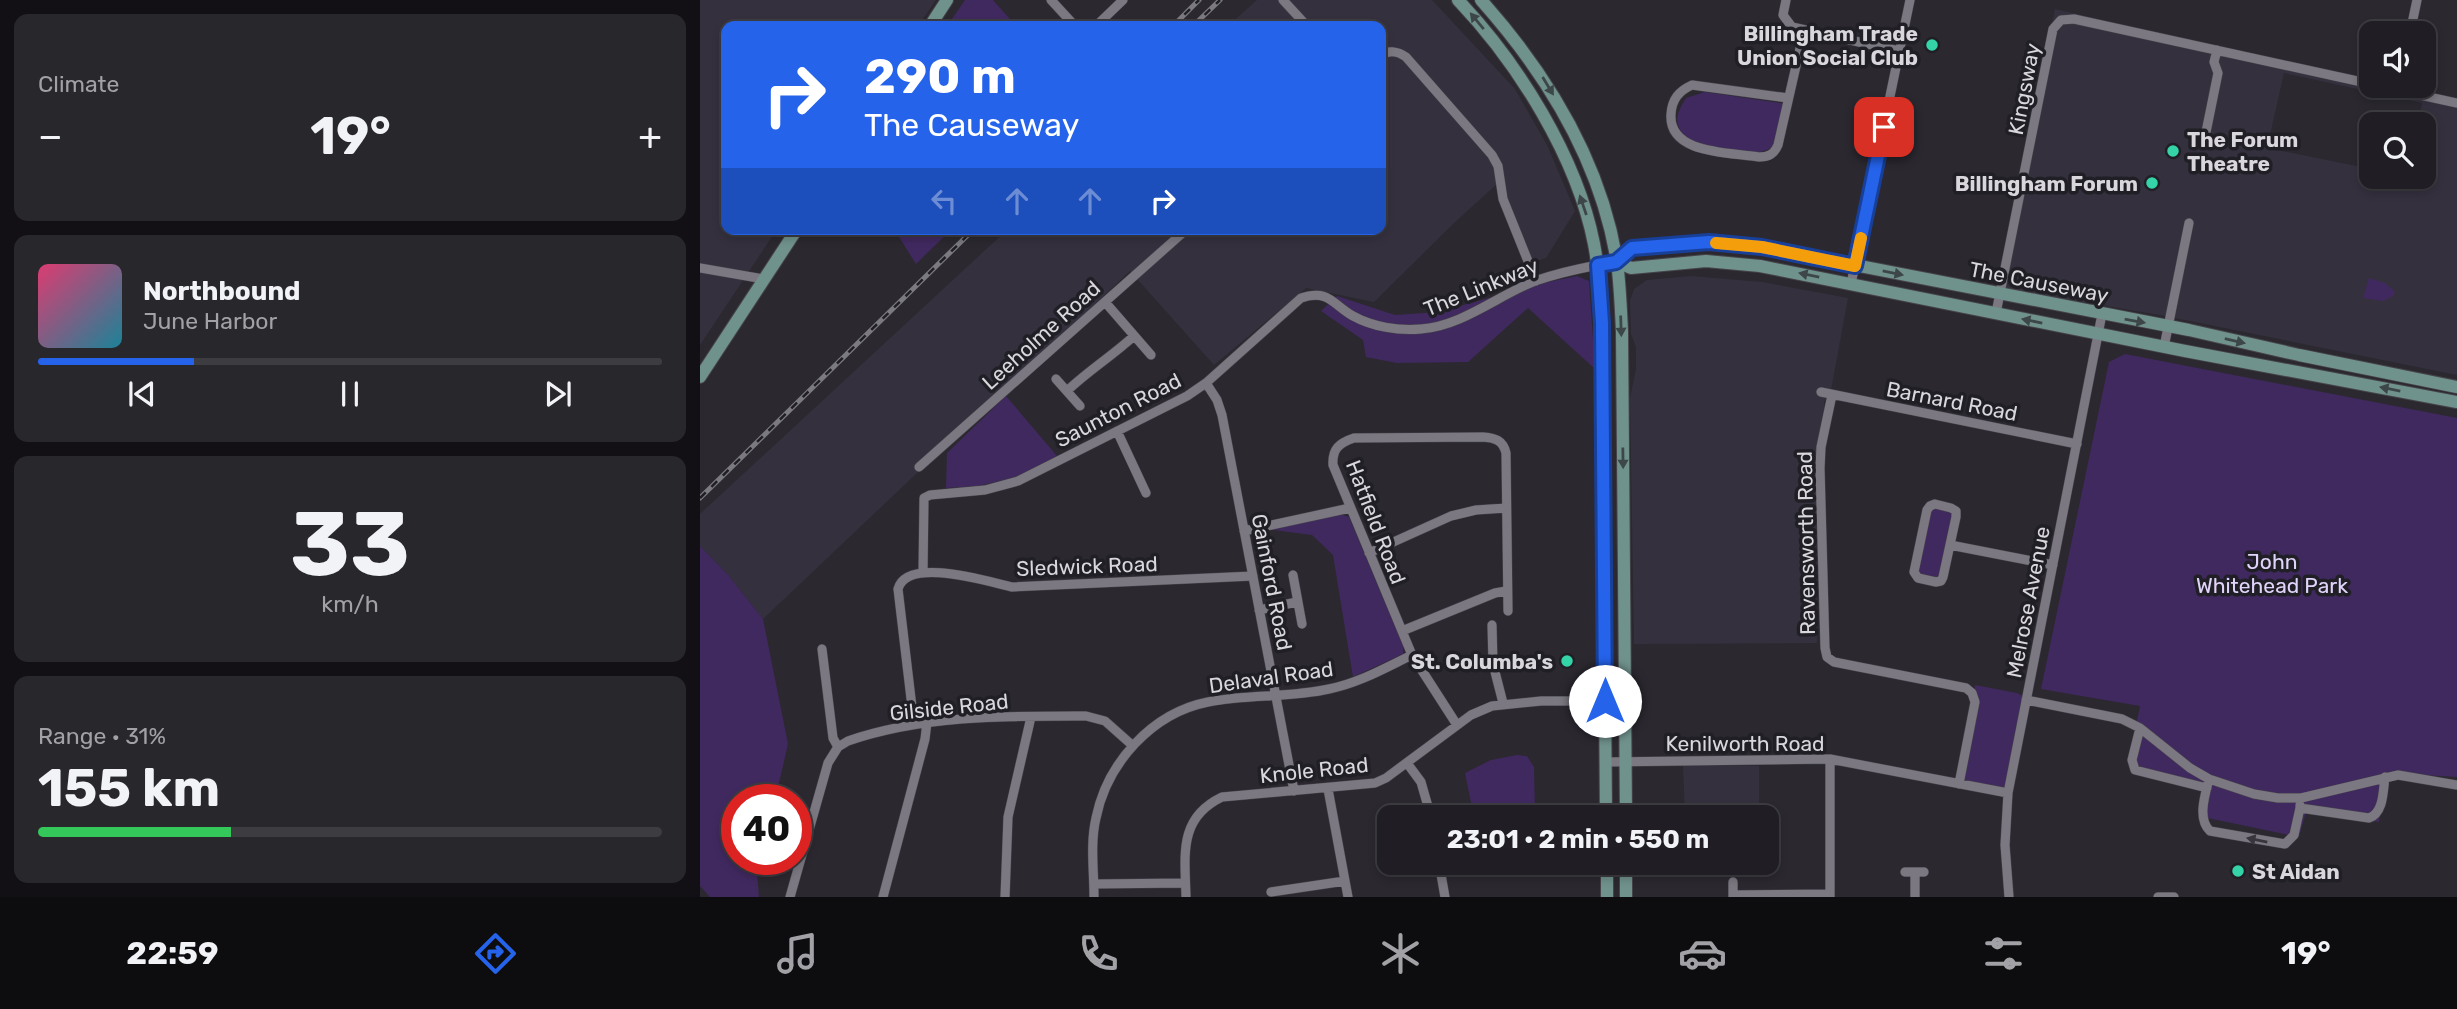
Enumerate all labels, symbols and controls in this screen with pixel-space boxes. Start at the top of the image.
one-way arrow [1469,12,1485,30]
place label: Billingham Trade Union Social Club [1737,21,1918,70]
map controls [2359,21,2436,189]
button: sound [2359,21,2436,98]
marker: Billingham Trade Union Social Club [1924,37,1940,53]
street label: Kingsway [2003,41,2045,137]
text: 290 m [864,47,1016,105]
icon: right [749,49,840,140]
text: Climate [38,70,119,98]
one-way arrow [1542,76,1554,95]
pin [1854,97,1914,157]
text: 19° [310,105,391,167]
text: The Causeway [864,106,1079,144]
icon: arrive [1865,108,1903,146]
button: search [2359,112,2436,189]
text: − [38,113,63,159]
text: + [638,113,662,159]
place label: The Forum Theatre [2187,127,2298,176]
marker: The Forum Theatre [2165,143,2181,159]
place label: Billingham Forum [1955,171,2138,196]
marker: Billingham Forum [2144,175,2160,191]
icon: left [925,182,963,220]
icon: ahead [998,182,1036,220]
icon: ahead [1071,182,1109,220]
icon: right [1144,182,1182,220]
one-way arrow [1577,194,1588,215]
street label: The Linkway [1420,253,1542,321]
street label: The Causeway [1967,256,2111,308]
one-way arrow [1882,268,1904,279]
one-way arrow [1798,270,1820,281]
street label: Leeholme Road [977,275,1105,395]
text: Northbound [143,276,301,307]
text: June Harbor [143,307,277,335]
one-way arrow [1616,315,1627,337]
one-way arrow [2021,315,2043,326]
one-way arrow [2124,316,2146,327]
one-way arrow [2224,335,2246,346]
street label: Saunton Road [1051,368,1185,452]
icon: previous [123,375,161,413]
icon: pause [331,375,369,413]
icon: next [539,375,577,413]
street label: Barnard Road [1884,376,2020,426]
one-way arrow [2379,384,2401,395]
one-way arrow [1617,447,1629,469]
street label: Ravensworth Road [1792,451,1820,635]
street label: Hatfield Road [1341,457,1411,587]
text: 33 [290,490,410,598]
street label: Gainford Road [1247,512,1297,652]
street label: Melrose Avenue [2001,524,2055,680]
park label: John Whitehead Park [2196,549,2348,598]
street label: Sledwick Road [1016,551,1158,581]
text: km/h [321,590,379,618]
place label: St. Columba's [1411,649,1553,674]
marker: St. Columba's [1559,653,1575,669]
street label: Delaval Road [1207,656,1335,698]
position arrow [1568,664,1642,738]
street label: Gilside Road [888,688,1010,726]
text: Range · 31% [38,722,166,750]
street label: Kenilworth Road [1665,731,1825,756]
street label: Knole Road [1258,752,1370,788]
text: 155 km [38,757,220,819]
speed limit sign: 40 [721,784,812,875]
text: 23:01 · 2 min · 550 m [1447,824,1709,855]
one-way arrow [2246,834,2268,845]
place label: St Aidan [2252,859,2340,884]
marker: St Aidan [2230,863,2246,879]
icon: directions [471,929,520,978]
icon: music [773,929,822,978]
icon: phone [1074,929,1123,978]
icon: climate [1376,929,1425,978]
icon: car [1678,929,1727,978]
icon: filters [1979,929,2028,978]
text: 22:59 [126,934,218,972]
text: 19° [2281,934,2331,972]

